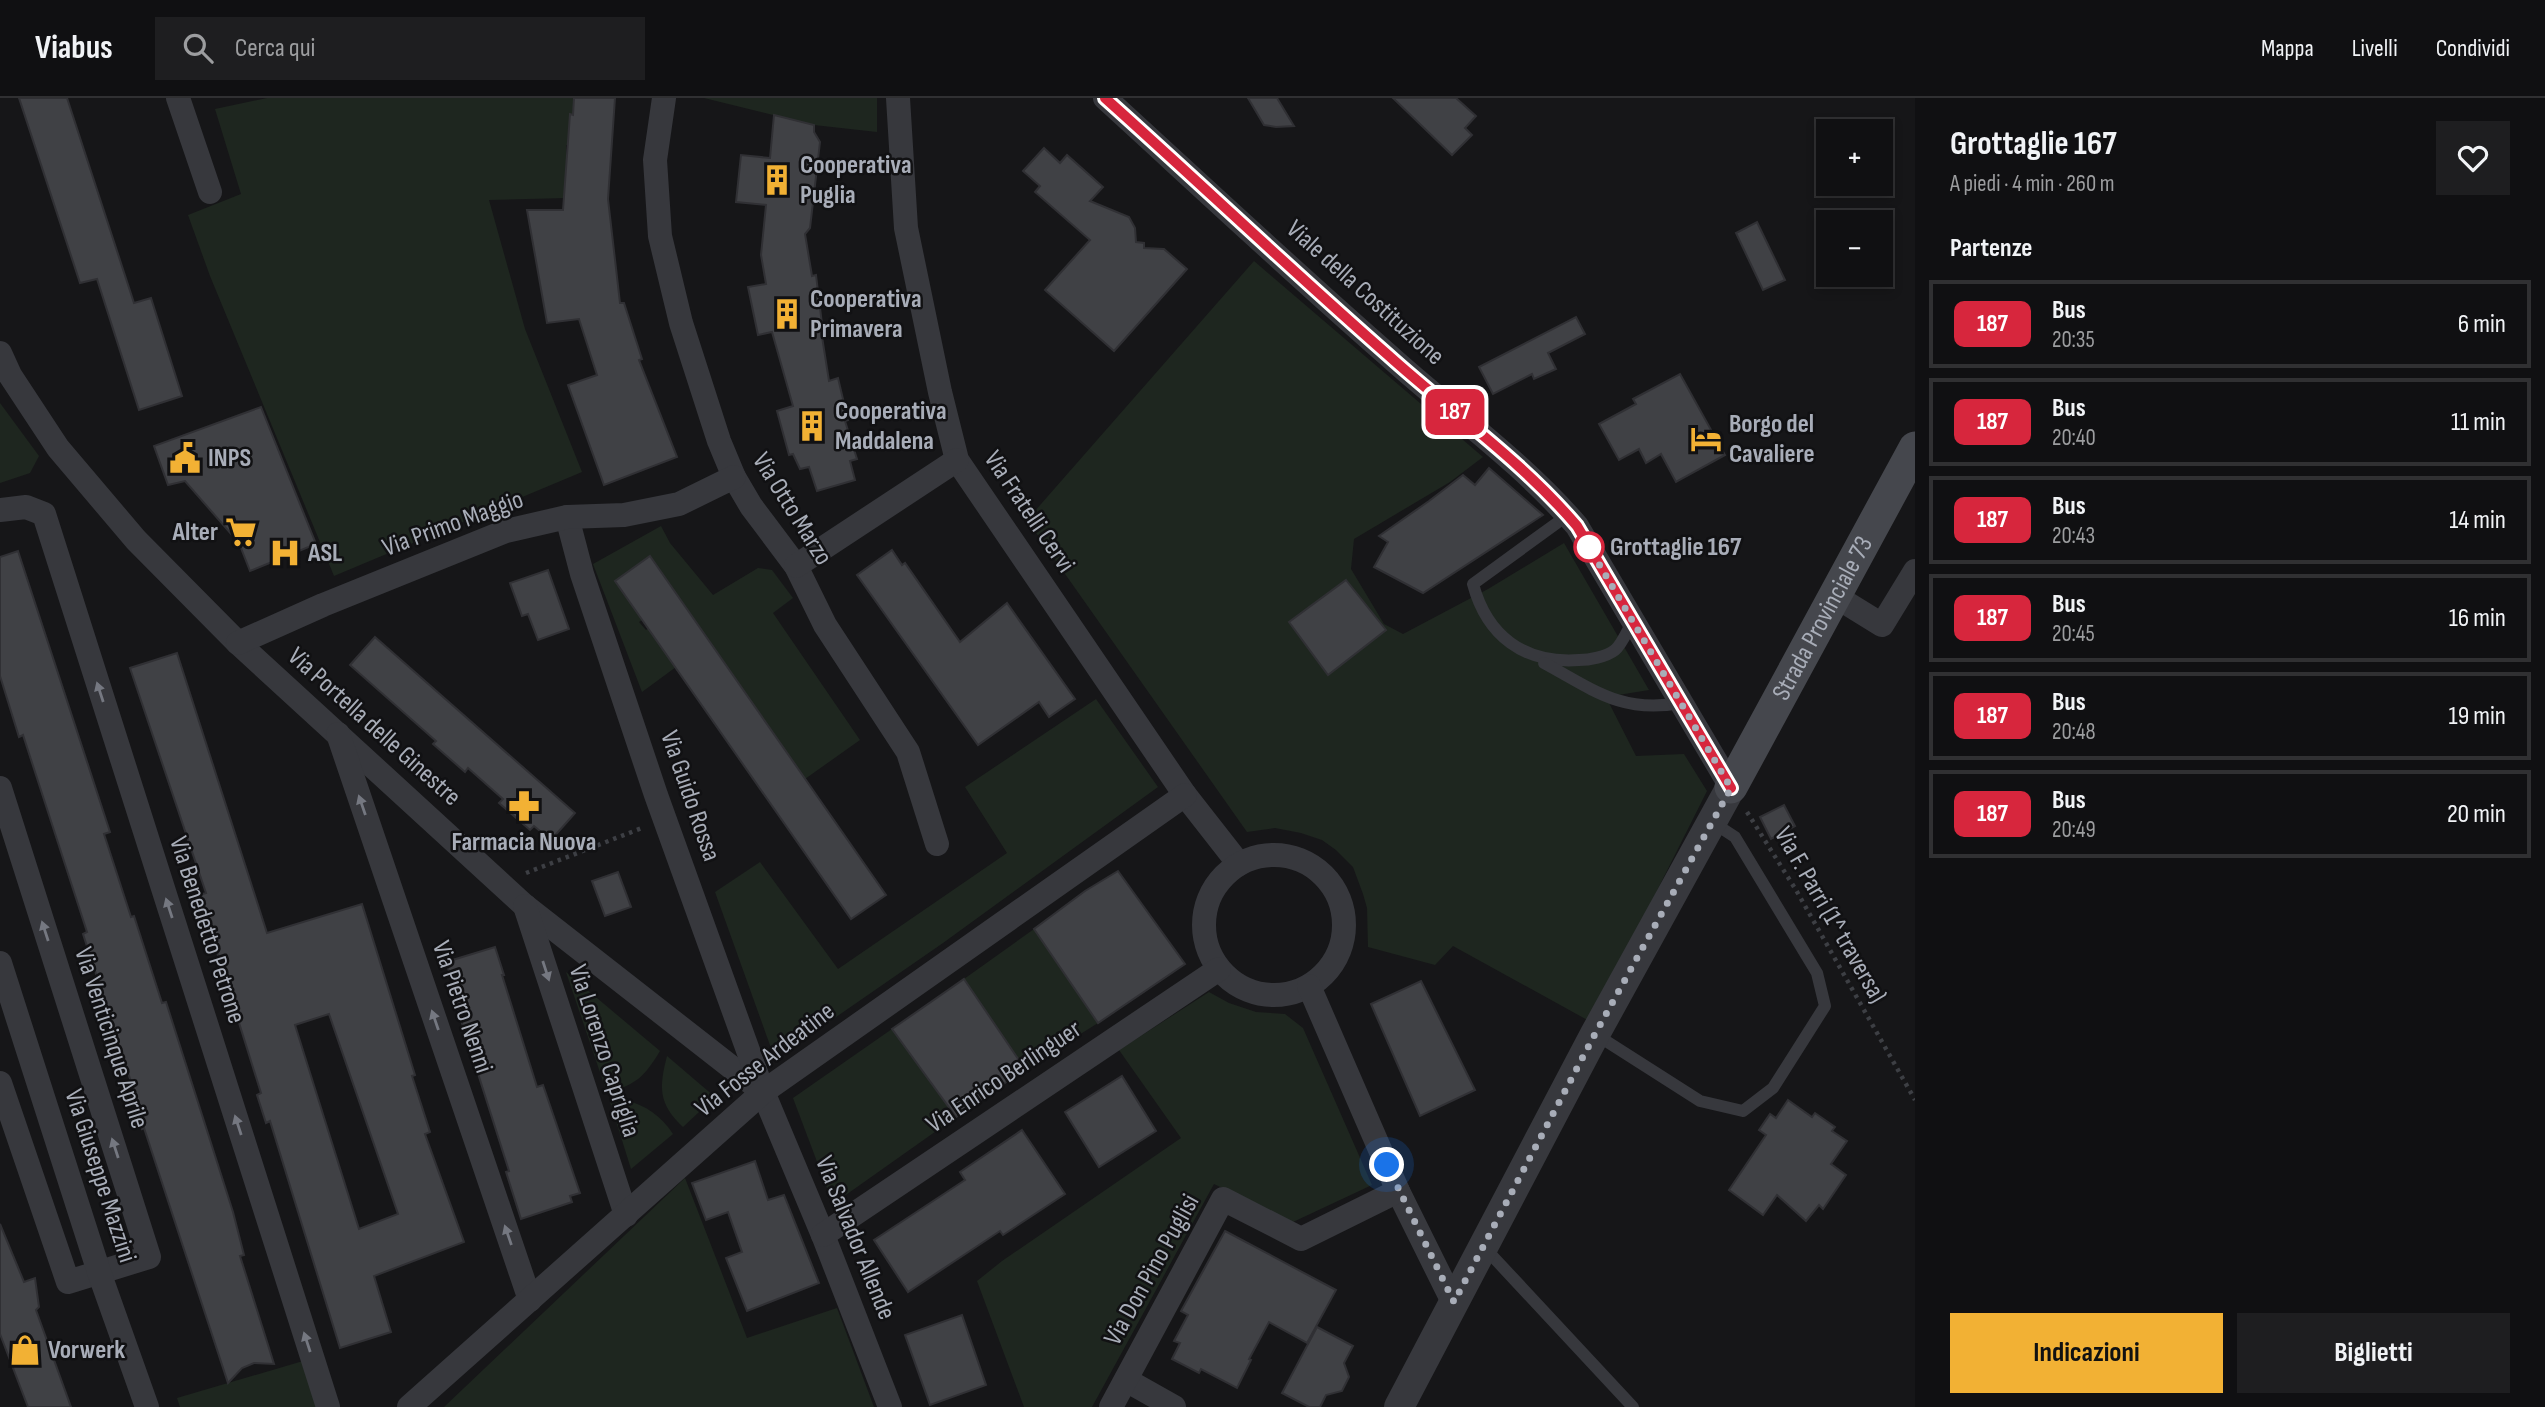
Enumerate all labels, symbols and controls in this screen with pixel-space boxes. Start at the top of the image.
search box [155,17,645,80]
text: Viabus [35,28,113,68]
icon: search [179,29,217,67]
text: Cerca qui [235,33,315,64]
text: Mappa [2261,34,2314,63]
text: Livelli [2352,34,2398,63]
text: Condividi [2436,34,2510,63]
map controls [1816,119,1893,287]
button: + [1816,119,1893,196]
button: heart [2436,121,2510,195]
text: Grottaglie 167 [1950,124,2117,164]
place label: Cooperativa Puglia [800,150,912,211]
building icon: Cooperativa Puglia [760,163,794,197]
text: A piedi · 4 min · 260 m [1950,170,2115,198]
button: − [1816,210,1893,287]
street label: Viale della Costituzione [1280,214,1450,372]
text: Partenze [1950,233,2032,264]
place label: Cooperativa Primavera [810,284,922,345]
text: Bus [2052,295,2086,326]
building icon: Cooperativa Primavera [770,297,804,331]
text: 187 [1977,309,2008,338]
text: 6 min [2458,309,2506,340]
text: 20:35 [2052,326,2095,354]
line badge: 187 [1415,389,1495,435]
text: Bus [2052,393,2086,424]
place label: Cooperativa Maddalena [835,396,947,457]
text: 187 [1439,397,1471,426]
text: 187 [1977,407,2008,436]
text: 11 min [2451,407,2506,438]
building icon: Cooperativa Maddalena [795,409,829,443]
place label: Borgo del Cavaliere [1729,409,1815,470]
hotel icon: Borgo del Cavaliere [1689,422,1723,456]
text: 20:40 [2052,424,2096,452]
public building icon: INPS [168,441,202,475]
place label: INPS [208,443,251,474]
street label: Via Fratelli Cervi [977,445,1081,579]
street label: Via Otto Marzo [745,447,839,571]
street label: Via Primo Maggio [378,484,528,564]
text: Bus [2052,491,2086,522]
text: 187 [1977,505,2008,534]
text: 14 min [2449,505,2506,536]
supermarket icon: Alter [224,515,258,549]
place label: Alter [172,517,218,548]
text: 20:43 [2052,522,2095,550]
street label: Strada Provinciale 73 [1766,531,1880,706]
marker: Grottaglie 167 [1574,532,1604,562]
place label: Grottaglie 167 [1610,532,1742,563]
hospital icon: ASL [268,536,302,570]
place label: ASL [307,538,342,569]
text: Bus [2052,589,2086,620]
text: 187 [1977,603,2008,632]
text: 16 min [2449,603,2506,634]
text: 20:45 [2052,620,2095,648]
street label: Via Portella delle Ginestre [281,641,467,813]
one-way arrow [95,681,105,702]
text: Bus [2052,687,2086,718]
text: 187 [1977,701,2008,730]
text: 19 min [2449,701,2506,732]
text: 20:48 [2052,718,2096,746]
street label: Via Guido Rossa [653,727,727,865]
text: Bus [2052,785,2086,816]
pharmacy icon: Farmacia Nuova [507,789,541,823]
one-way arrow [356,794,366,815]
text: 187 [1977,799,2008,828]
text: 20 min [2447,799,2506,830]
text: 20:49 [2052,816,2096,844]
street label: Via F. Parri (1^ traversa) [1767,821,1893,1009]
place label: Farmacia Nuova [452,827,596,858]
street label: Via Benedetto Petrone [162,833,252,1027]
one-way arrow [164,898,174,919]
one-way arrow [40,920,50,941]
street label: Via Pietro Nenni [425,937,499,1077]
street label: Via Venticinque Aprile [67,943,155,1133]
one-way arrow [542,960,552,981]
street label: Via Lorenzo Capriglia [562,961,646,1141]
street label: Via Fosse Ardeatine [689,996,841,1124]
one-way arrow [429,1009,440,1030]
street label: Via Enrico Berlinguer [921,1014,1088,1140]
street label: Via Giuseppe Mazzini [57,1086,143,1266]
one-way arrow [233,1115,243,1136]
one-way arrow [109,1137,120,1158]
your location [1369,1147,1404,1182]
street label: Via Salvador Allende [808,1152,902,1324]
street label: Via Don Pino Puglisi [1098,1189,1206,1351]
one-way arrow [502,1225,513,1246]
button: Indicazioni [1950,1313,2223,1393]
button: Biglietti [2237,1313,2510,1393]
one-way arrow [302,1331,312,1352]
shop icon: Vorwerk [8,1333,42,1367]
place label: Vorwerk [48,1335,125,1366]

